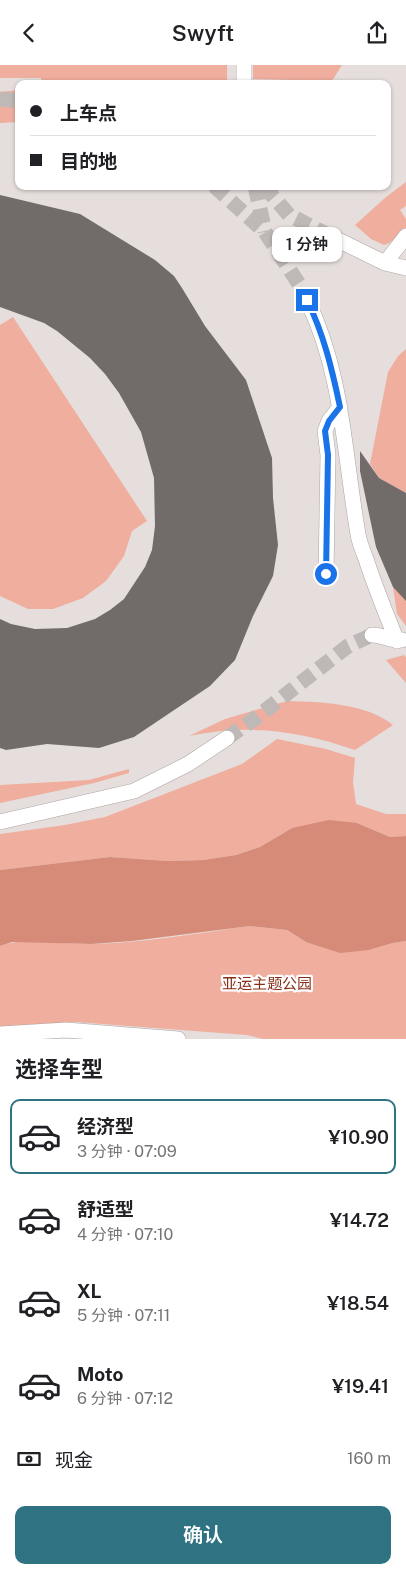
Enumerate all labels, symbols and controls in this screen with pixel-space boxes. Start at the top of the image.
icon: back [15,19,43,47]
icon: share [363,19,391,47]
text: Swyft [172,20,234,46]
text: 上车点 [60,102,117,124]
text: 目的地 [60,150,117,172]
callout: 1 分钟 [272,227,342,263]
text: 1 分钟 [286,235,328,254]
route end [296,289,318,311]
route start [315,563,337,585]
park label: 亚运主题公园 [222,975,312,992]
text: 选择车型 [15,1056,103,1082]
icon: car [17,1114,62,1159]
text: 经济型 [77,1115,134,1137]
text: ¥10.90 [328,1126,389,1148]
text: 3 分钟 · 07:09 [77,1142,177,1161]
icon: car [17,1197,62,1242]
text: 舒适型 [77,1198,134,1220]
text: ¥14.72 [330,1209,389,1231]
text: 4 分钟 · 07:10 [77,1225,173,1244]
icon: car [17,1280,62,1325]
text: XL [77,1280,102,1302]
text: ¥18.54 [327,1292,389,1314]
text: 5 分钟 · 07:11 [77,1306,170,1325]
icon: car [17,1363,62,1408]
text: Moto [77,1363,123,1385]
text: ¥19.41 [332,1375,389,1397]
text: 6 分钟 · 07:12 [77,1389,173,1408]
icon: cash [15,1445,43,1473]
text: 现金 [55,1449,93,1471]
text: 160 m [347,1449,391,1468]
button: 确认 [15,1506,391,1564]

